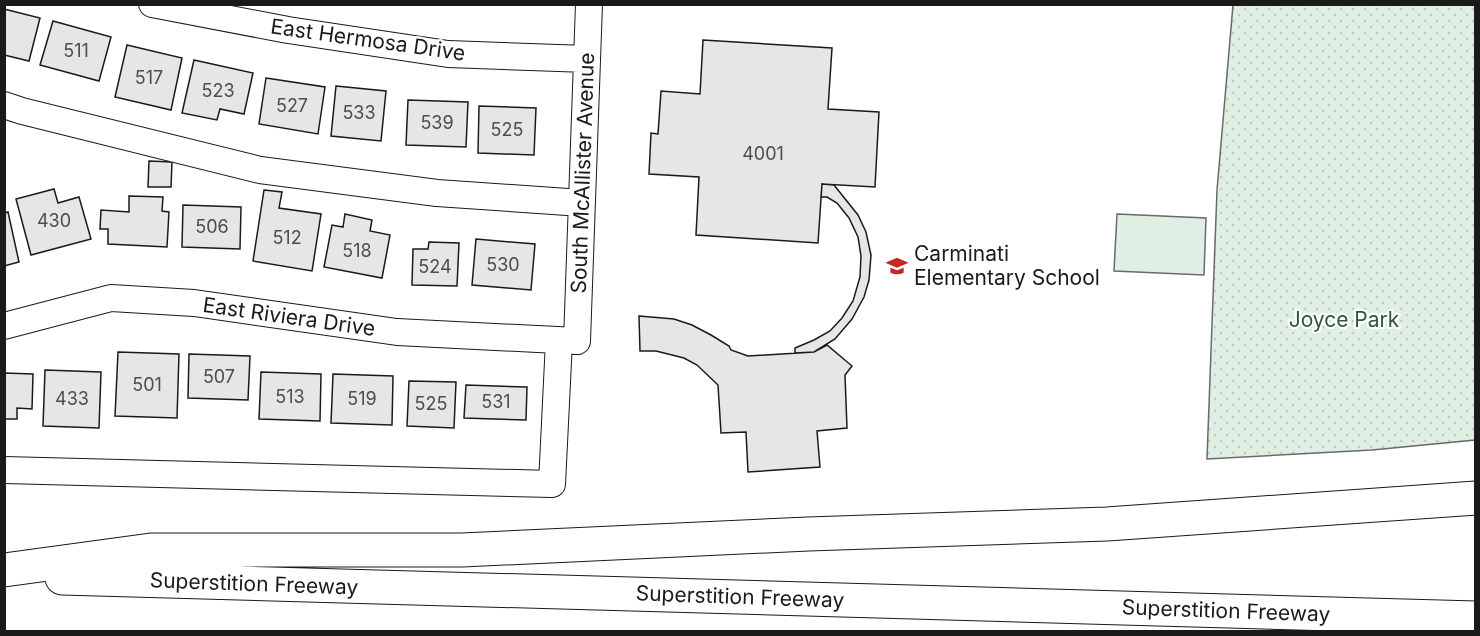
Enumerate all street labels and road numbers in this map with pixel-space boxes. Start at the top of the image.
street label: East Hermosa Drive [269,13,467,66]
street label: South McAllister Avenue [566,52,599,294]
street label: East Riviera Drive [201,292,377,341]
street label: Superstition Freeway [149,567,359,600]
street label: Superstition Freeway [635,580,845,613]
street label: Superstition Freeway [1121,594,1331,627]

